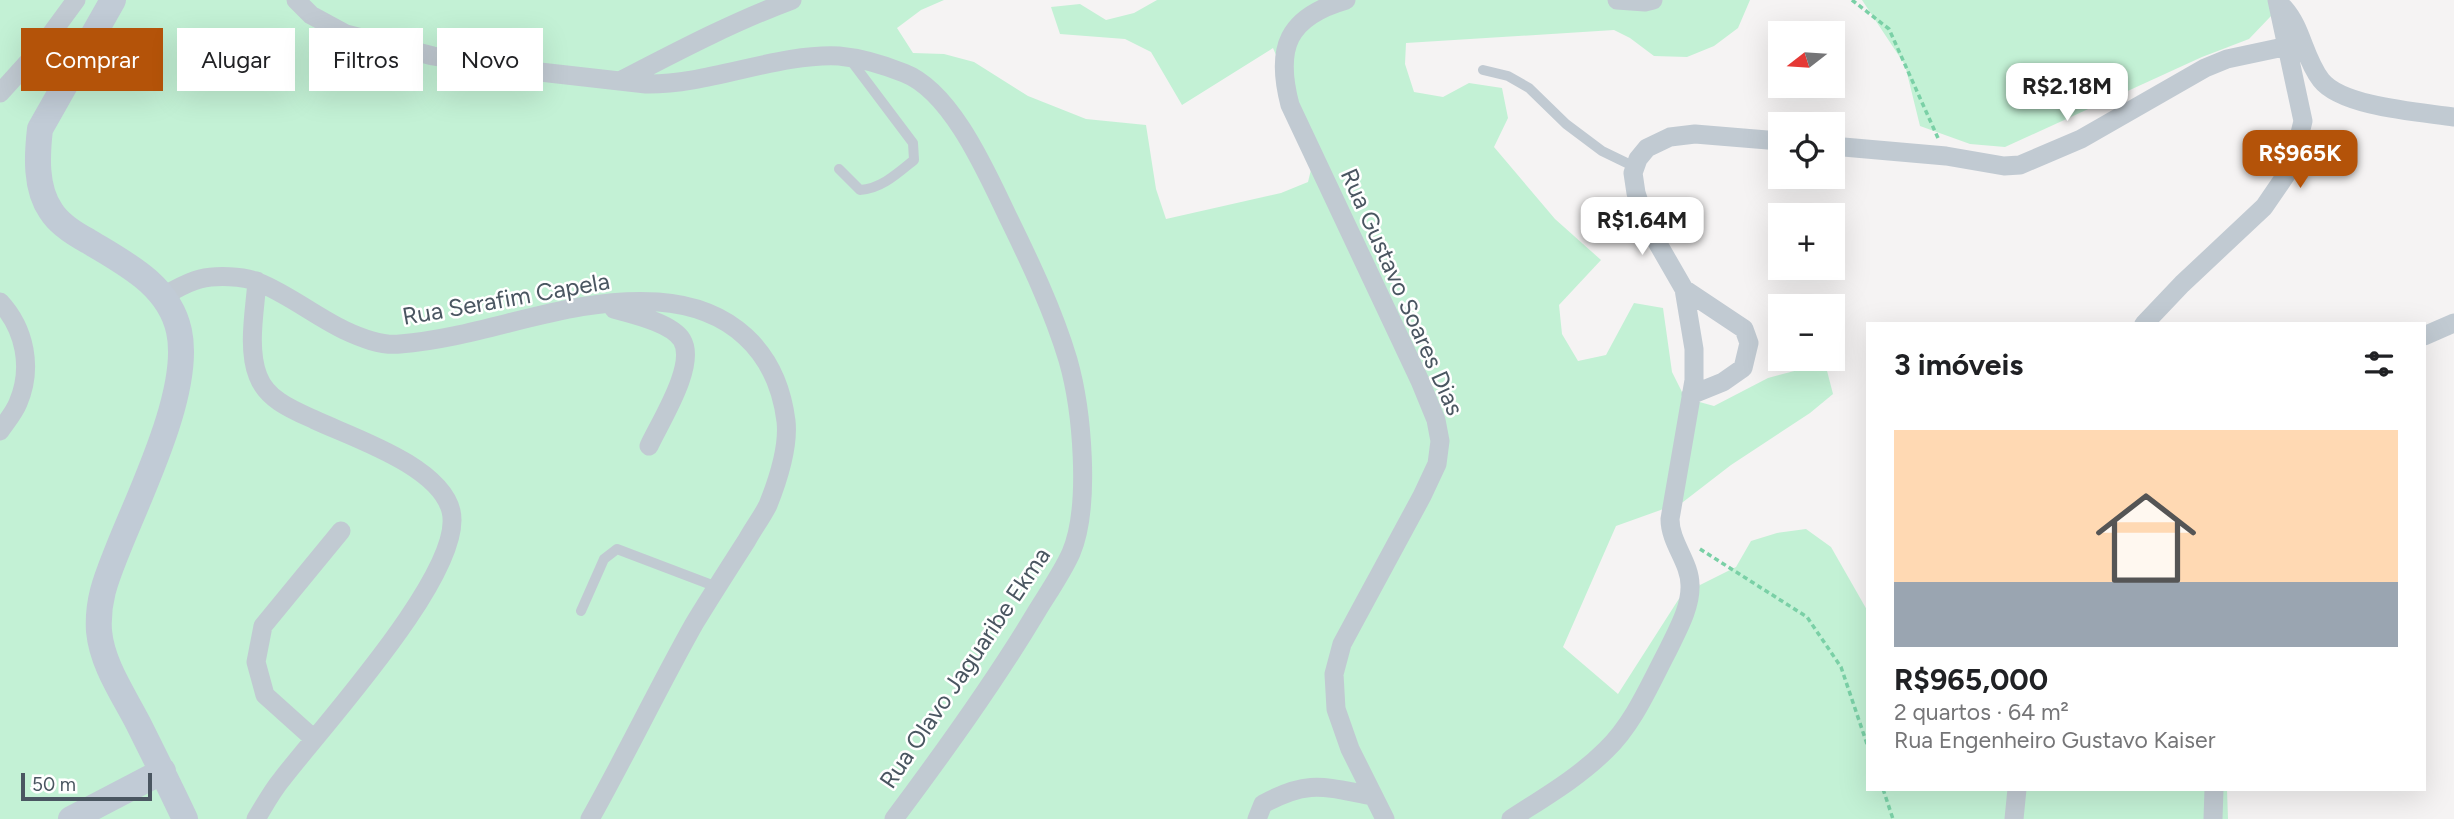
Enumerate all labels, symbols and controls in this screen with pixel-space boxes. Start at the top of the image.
north arrow [1768,21,1844,98]
map controls [1768,21,1845,371]
chip: Comprar [21,28,163,91]
chip: Alugar [177,28,295,91]
chip: Filtros [309,28,423,91]
chip: Novo [437,28,543,91]
pin: R$2.18M [2002,64,2132,123]
text: R$2.18M [2022,72,2112,100]
button: locate [1768,112,1845,189]
pin: R$965K [2243,130,2357,190]
text: R$965K [2259,139,2341,167]
street label: Rua Gustavo Soares Dias [1335,164,1470,420]
pin: R$1.64M [1577,198,1707,257]
button: + [1768,203,1845,280]
text: R$1.64M [1597,206,1687,234]
street label: Rua Serafim Capela [400,266,612,331]
button: − [1768,294,1845,371]
icon: filters [2360,345,2398,383]
text: 3 imóveis [1894,346,2023,383]
icon: home [2083,475,2209,601]
street label: Rua Olavo Jaguaribe Ekma [873,542,1056,794]
text: R$965,000 [1894,661,2048,698]
text: 2 quartos · 64 m² [1894,698,2069,726]
text: Rua Engenheiro Gustavo Kaiser [1894,726,2215,754]
scale bar [21,770,152,802]
text: 50 m [32,773,76,796]

